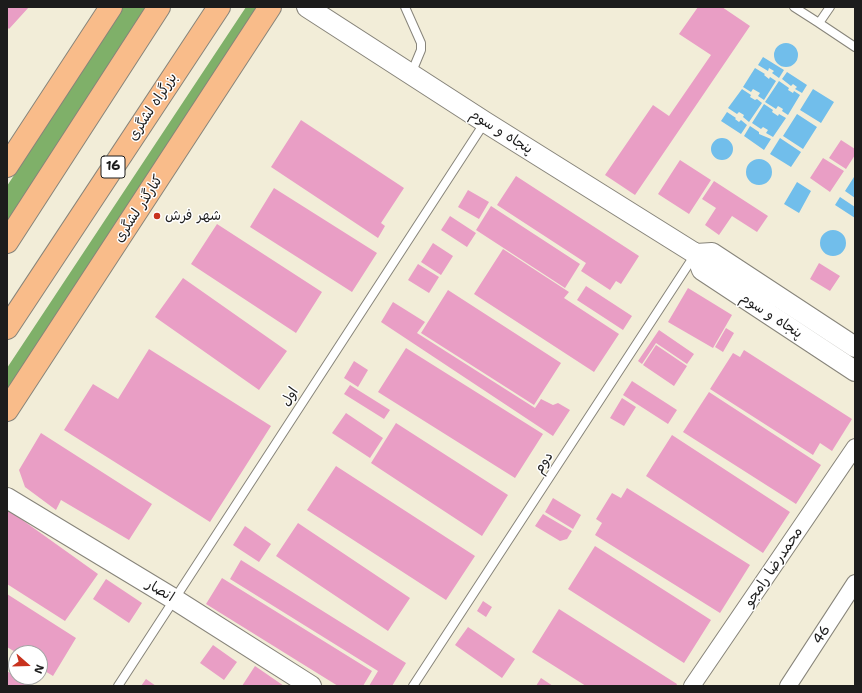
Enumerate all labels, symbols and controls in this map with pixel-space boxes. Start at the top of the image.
street label: بزرگراه لشگری [125,70,181,144]
street label: پنجاه و سوم [466,106,536,158]
road number: 16 [101,156,125,178]
street label: کنارگذر لشگری [111,172,167,246]
place label: شهر فرش [165,208,221,224]
marker: شهر فرش [152,211,162,221]
street label: پنجاه و سوم [737,290,805,342]
street label: اول [278,384,302,410]
street label: دوم [531,449,557,477]
street label: محمدرضا رامجو [741,524,807,610]
street label: انصار [143,576,177,606]
street label: 46 [810,622,834,648]
north arrow [8,645,48,685]
text: N [30,662,47,676]

